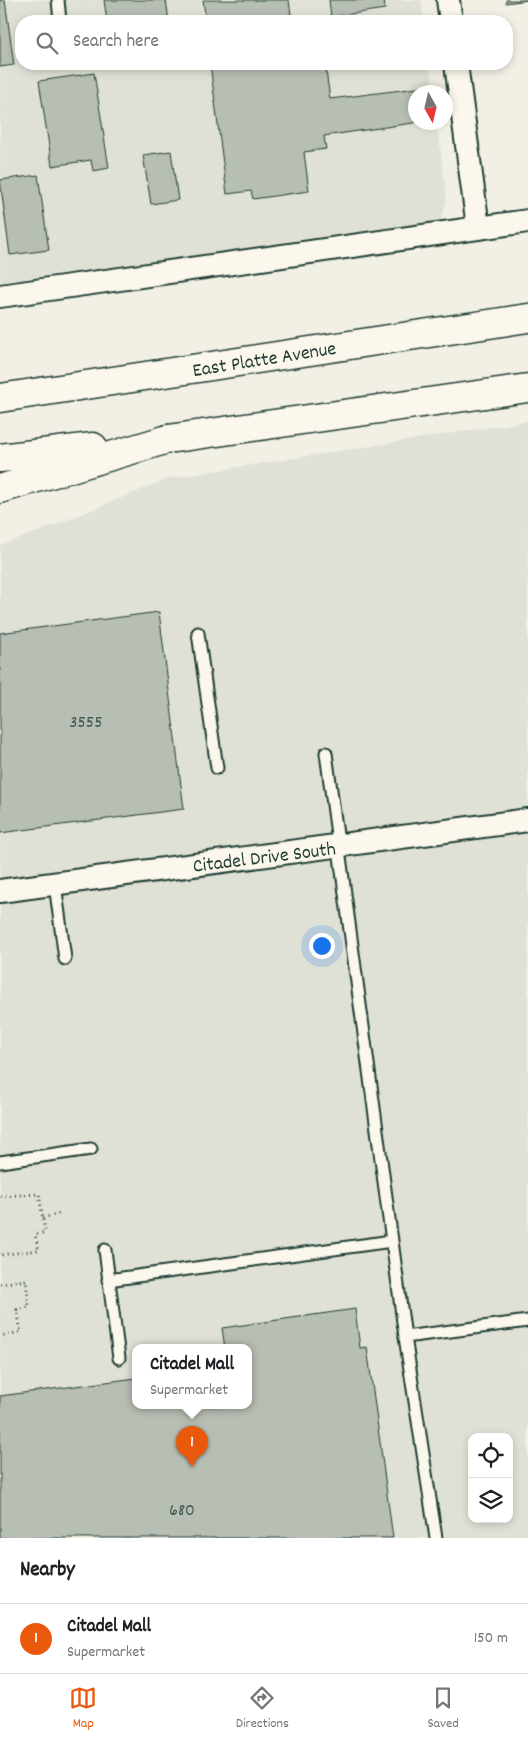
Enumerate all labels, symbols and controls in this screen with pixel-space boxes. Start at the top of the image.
search box [15,15,513,70]
icon: search [33,29,61,57]
text: Search here [73,29,159,56]
north arrow [408,85,453,130]
street label: East Platte Avenue [191,336,338,386]
house number: 3555 [70,711,103,736]
street label: Citadel Drive South [191,836,337,882]
your location [309,933,335,959]
popup [132,1344,252,1409]
text: Citadel Mall [150,1352,234,1379]
text: Supermarket [150,1379,228,1402]
pin: 1 [176,1426,208,1467]
map controls [468,1433,513,1523]
button: locate [468,1433,513,1478]
button: layers [468,1478,513,1523]
house number: 680 [169,1499,195,1524]
text: Nearby [20,1556,75,1586]
text: Citadel Mall [67,1614,151,1641]
text: 1 [34,1627,38,1650]
text: 150 m [474,1627,508,1650]
text: Supermarket [67,1641,145,1664]
tab: Map [69,1684,97,1734]
tab: Directions [236,1684,289,1734]
tab: Saved [427,1684,459,1734]

